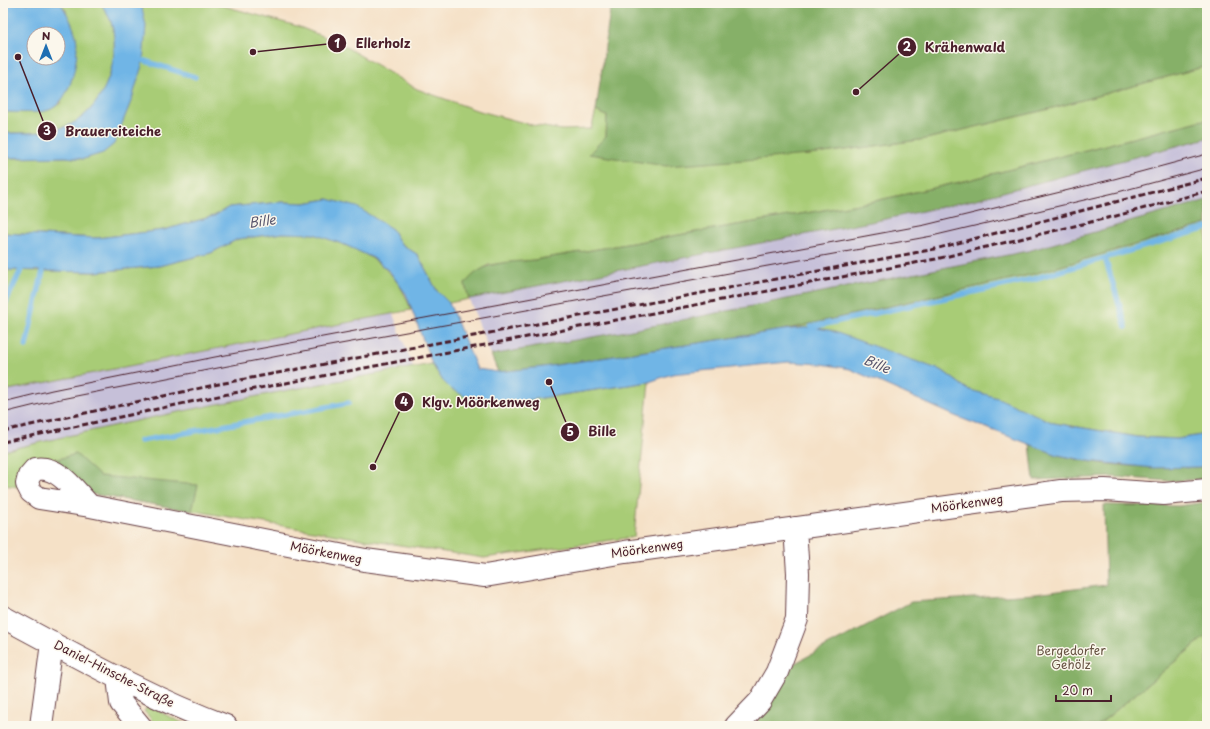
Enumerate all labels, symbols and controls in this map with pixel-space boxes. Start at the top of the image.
north arrow [26,26,66,66]
text: N [42,27,51,44]
callout: Ellerholz [327,31,418,56]
text: Ellerholz [356,33,411,52]
text: 1 [334,34,340,52]
callout: Krähenwald [897,35,1014,60]
text: 2 [903,37,912,55]
text: Krähenwald [925,37,1006,56]
callout: Brauereiteiche [37,119,169,144]
text: 3 [43,121,51,139]
text: Brauereiteiche [65,121,161,140]
water label: Bille [247,209,277,232]
water label: Bille [861,350,894,378]
callout: Klgv. Möörkenweg [394,390,548,415]
text: 4 [400,392,408,410]
text: Klgv. Möörkenweg [422,392,540,411]
callout: Bille [560,419,625,444]
text: Bille [588,421,616,440]
text: 5 [566,422,574,440]
street label: Möörkenweg [929,489,1004,517]
street label: Möörkenweg [609,534,684,562]
street label: Möörkenweg [289,536,364,568]
street label: Daniel-Hinsche-Straße [51,635,178,711]
park label: Bergedorfer Gehölz [1036,641,1106,673]
scale bar [1056,677,1111,703]
text: 20 m [1062,681,1093,699]

